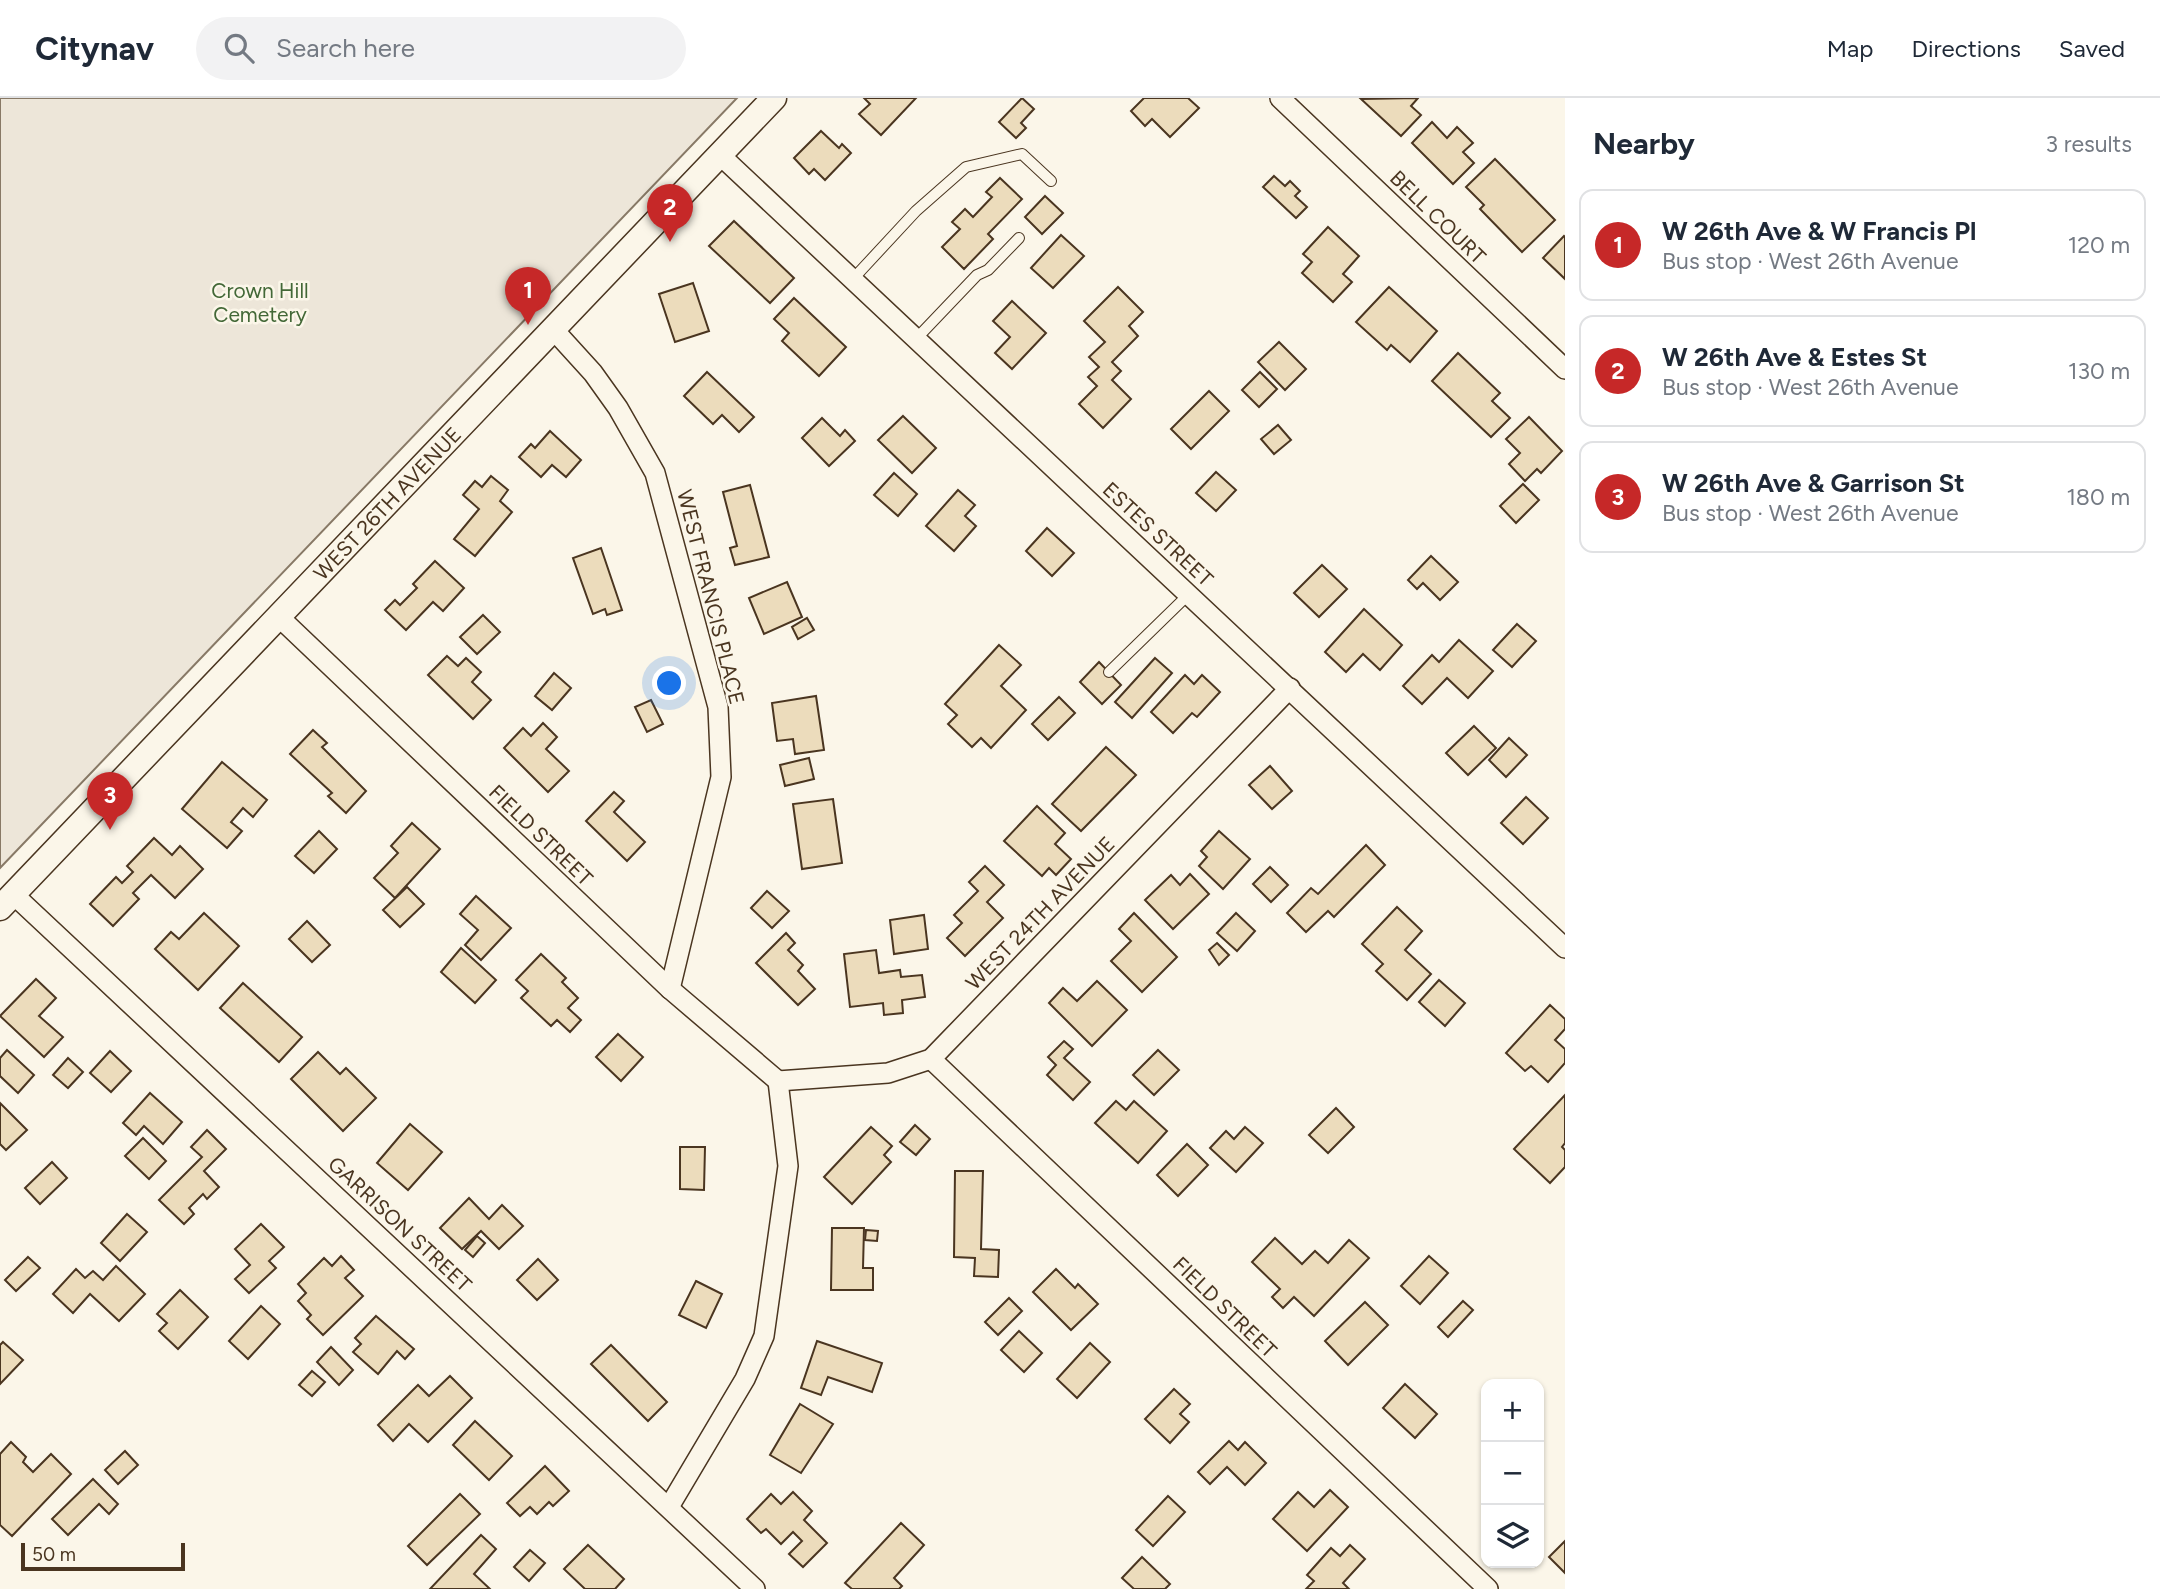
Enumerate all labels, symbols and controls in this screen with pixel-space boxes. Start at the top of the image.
search box [196,17,686,80]
text: Citynav [35,29,154,68]
icon: search [220,29,258,67]
text: Search here [276,32,415,64]
text: Map [1827,34,1873,63]
text: Directions [1911,34,2021,63]
text: Saved [2059,34,2125,63]
text: Nearby [1593,125,1695,162]
text: 3 results [2045,130,2132,158]
street label: BELL COURT [1385,165,1491,269]
pin: 2 [647,184,693,242]
text: W 26th Ave & W Francis Pl [1662,215,1976,247]
text: 1 [1613,231,1623,259]
text: 120 m [2068,231,2130,259]
text: Bus stop · West 26th Avenue [1662,247,1958,275]
pin: 1 [505,267,551,325]
park label: Crown Hill Cemetery [211,278,309,327]
text: W 26th Ave & Estes St [1662,341,1927,373]
text: 2 [1611,357,1625,385]
text: 130 m [2068,357,2130,385]
text: Bus stop · West 26th Avenue [1662,373,1958,401]
street label: WEST 26TH AVENUE [308,421,466,585]
text: W 26th Ave & Garrison St [1662,467,1965,499]
street label: ESTES STREET [1098,477,1219,592]
text: 3 [1612,483,1624,511]
text: 180 m [2066,483,2130,511]
street label: WEST FRANCIS PLACE [672,487,750,707]
text: Bus stop · West 26th Avenue [1662,499,1958,527]
your location [652,666,686,700]
pin: 3 [87,772,133,830]
street label: FIELD STREET [484,779,598,891]
street label: WEST 24TH AVENUE [960,831,1120,995]
street label: GARRISON STREET [323,1151,477,1297]
street label: FIELD STREET [1168,1251,1282,1363]
map controls [1481,1379,1544,1568]
button: + [1481,1379,1544,1442]
button: − [1481,1442,1544,1505]
button: layers [1481,1505,1544,1568]
scale bar [21,1540,186,1572]
text: 50 m [32,1543,76,1566]

